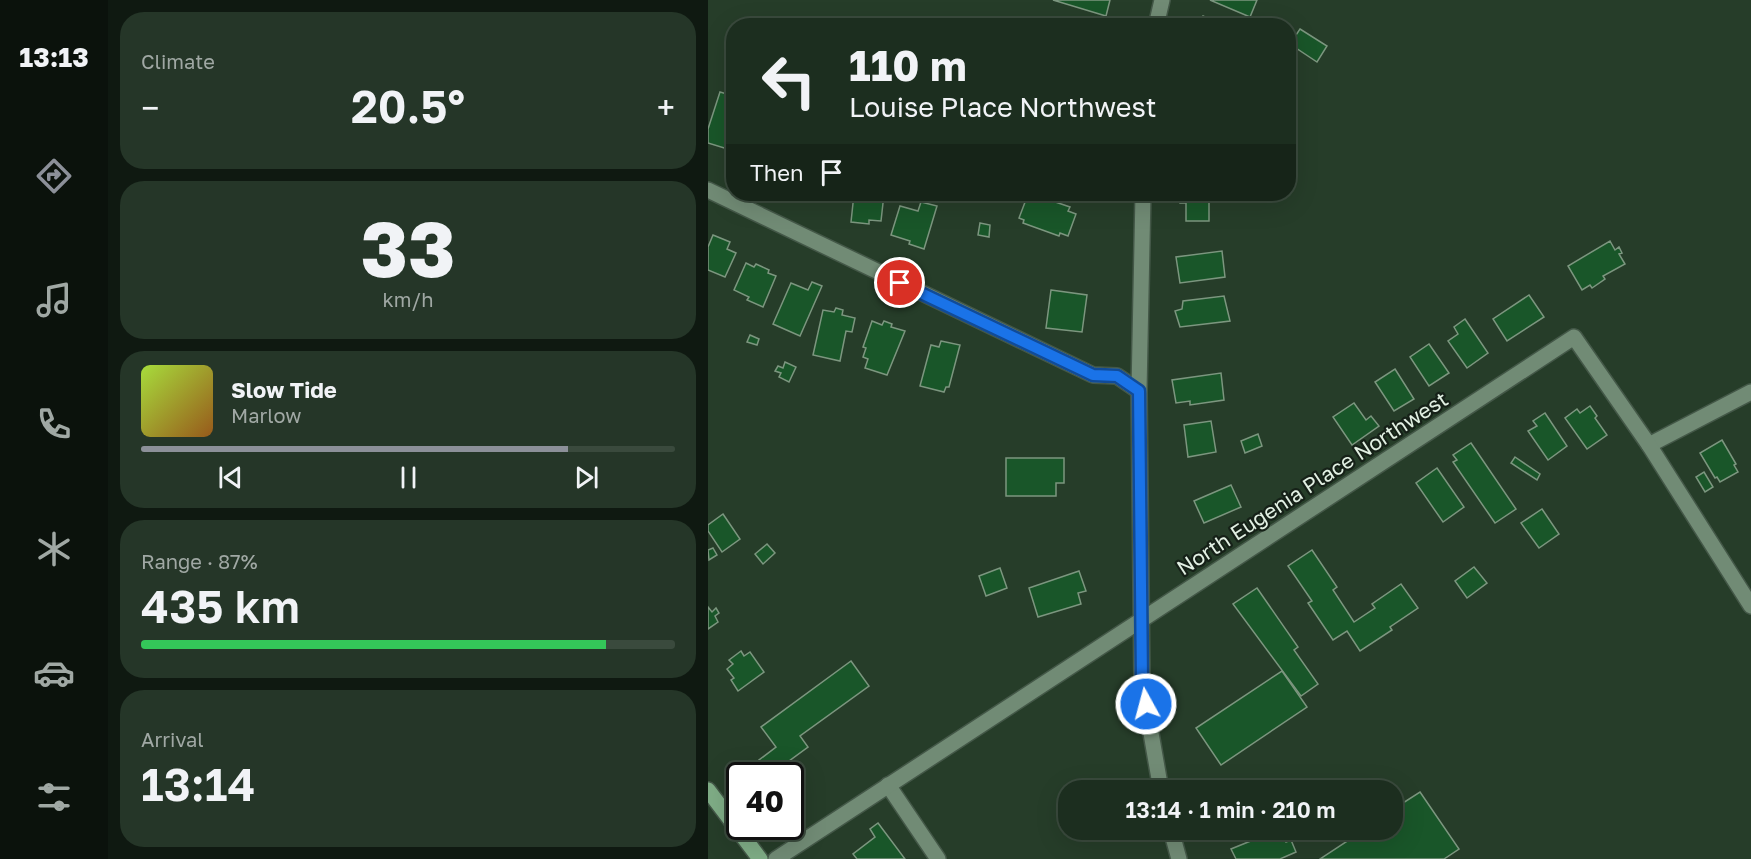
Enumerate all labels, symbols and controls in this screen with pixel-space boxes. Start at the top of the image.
text: 110 m [849,40,967,90]
text: 13:13 [19,41,89,73]
icon: left [750,42,828,120]
text: Climate [141,49,215,73]
text: 20.5° [351,79,465,133]
text: − [141,88,159,127]
text: + [657,88,675,127]
text: Louise Place Northwest [849,91,1157,123]
icon: directions [33,155,75,197]
icon: arrive [815,156,848,189]
text: Then [750,159,803,186]
text: 33 [360,201,456,294]
pin [874,257,925,308]
icon: arrive [883,266,916,299]
icon: music [33,279,75,321]
text: km/h [383,287,433,311]
text: Slow Tide [231,376,337,403]
street label: North Eugenia Place Northwest [1172,385,1452,581]
icon: phone [33,403,75,445]
text: Marlow [231,403,302,427]
icon: previous [214,461,247,494]
icon: pause [392,461,425,494]
icon: next [570,461,603,494]
icon: climate [33,528,75,570]
text: Range · 87% [141,549,258,573]
text: 435 km [141,579,300,633]
icon: car [33,652,75,694]
position arrow [1114,672,1178,736]
text: Arrival [141,727,204,751]
text: 13:14 [141,757,256,811]
speed limit sign: 40 [726,762,804,840]
icon: filters [33,776,75,818]
text: 13:14 · 1 min · 210 m [1126,796,1335,823]

